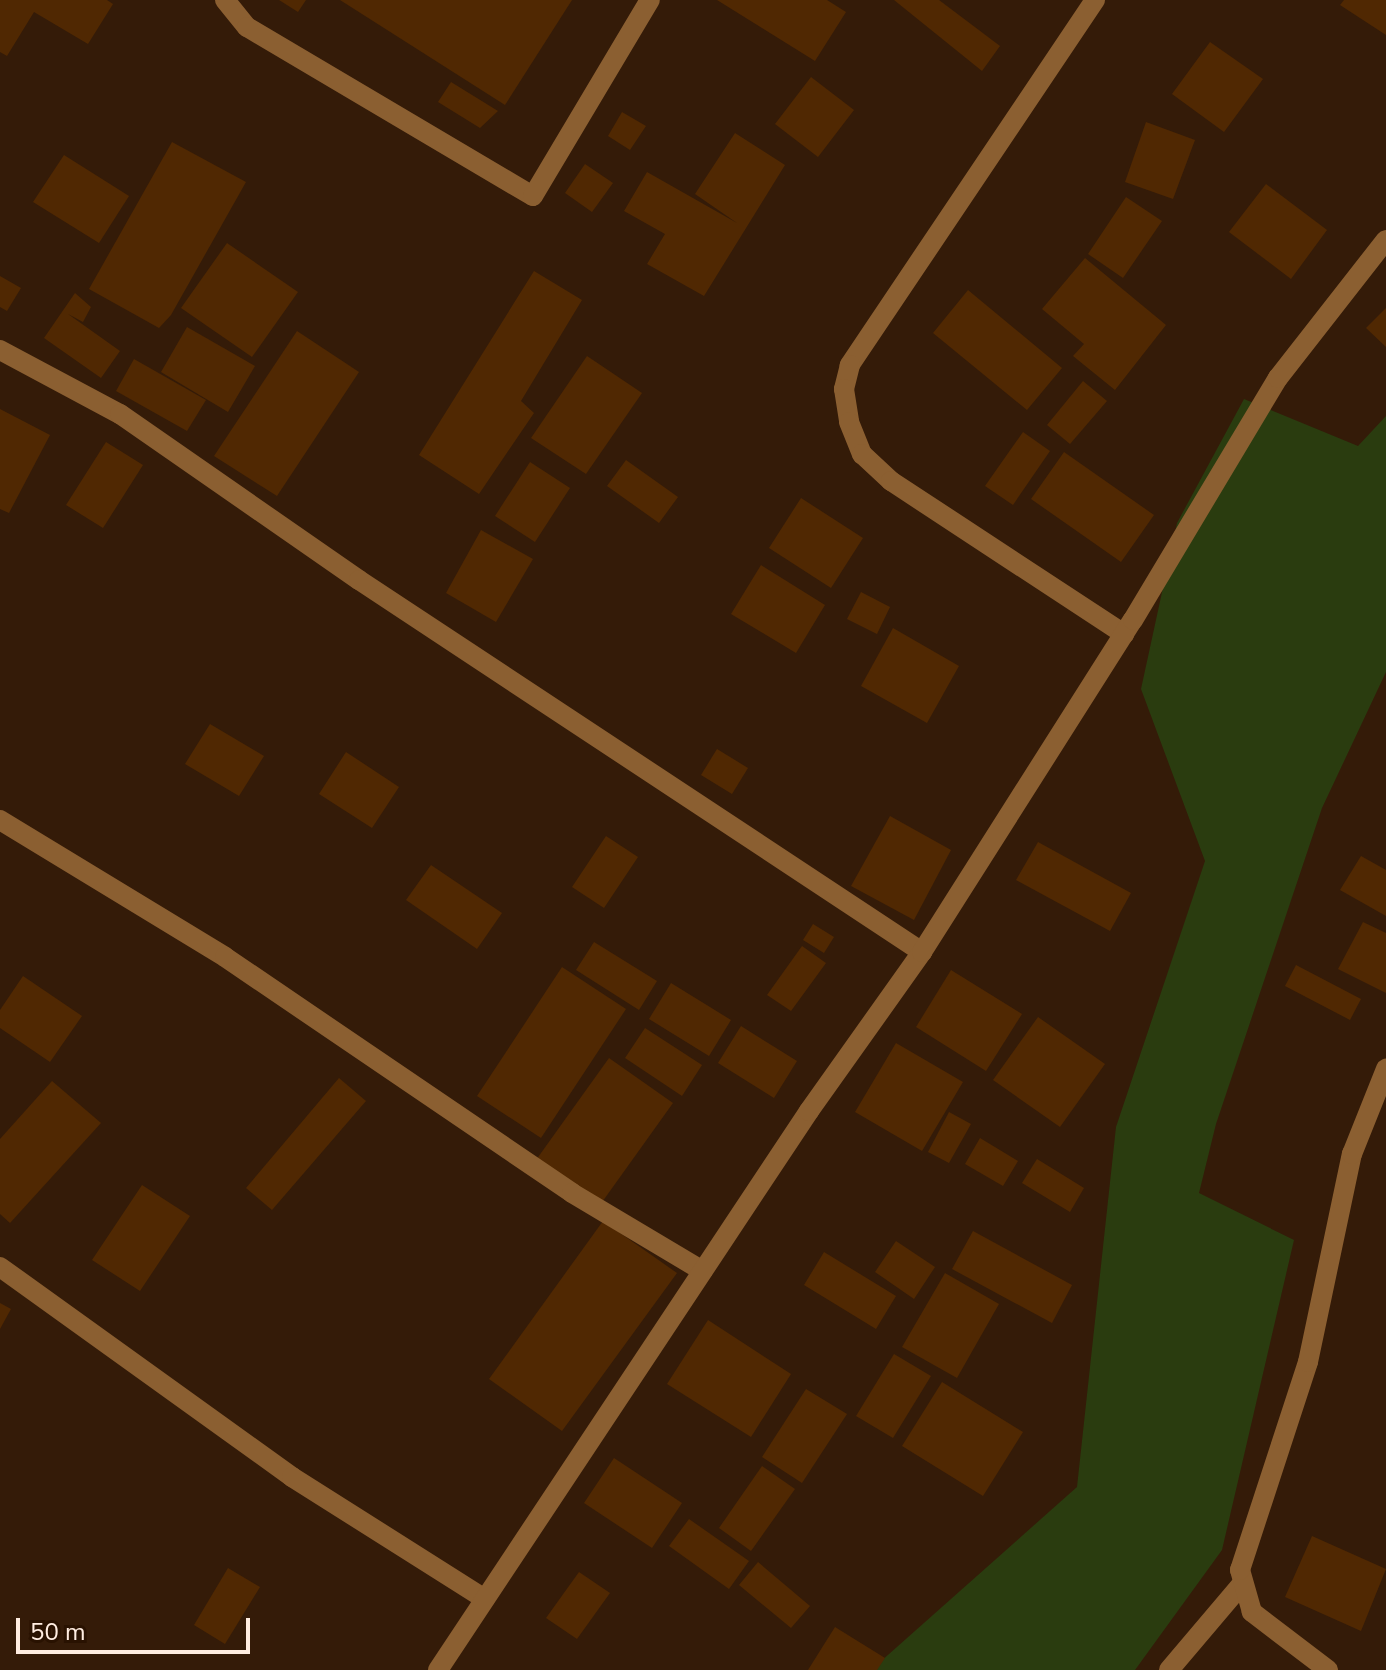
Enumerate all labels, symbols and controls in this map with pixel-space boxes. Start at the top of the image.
scale bar [20,1602,254,1652]
text: 50 m [30,1616,86,1648]

